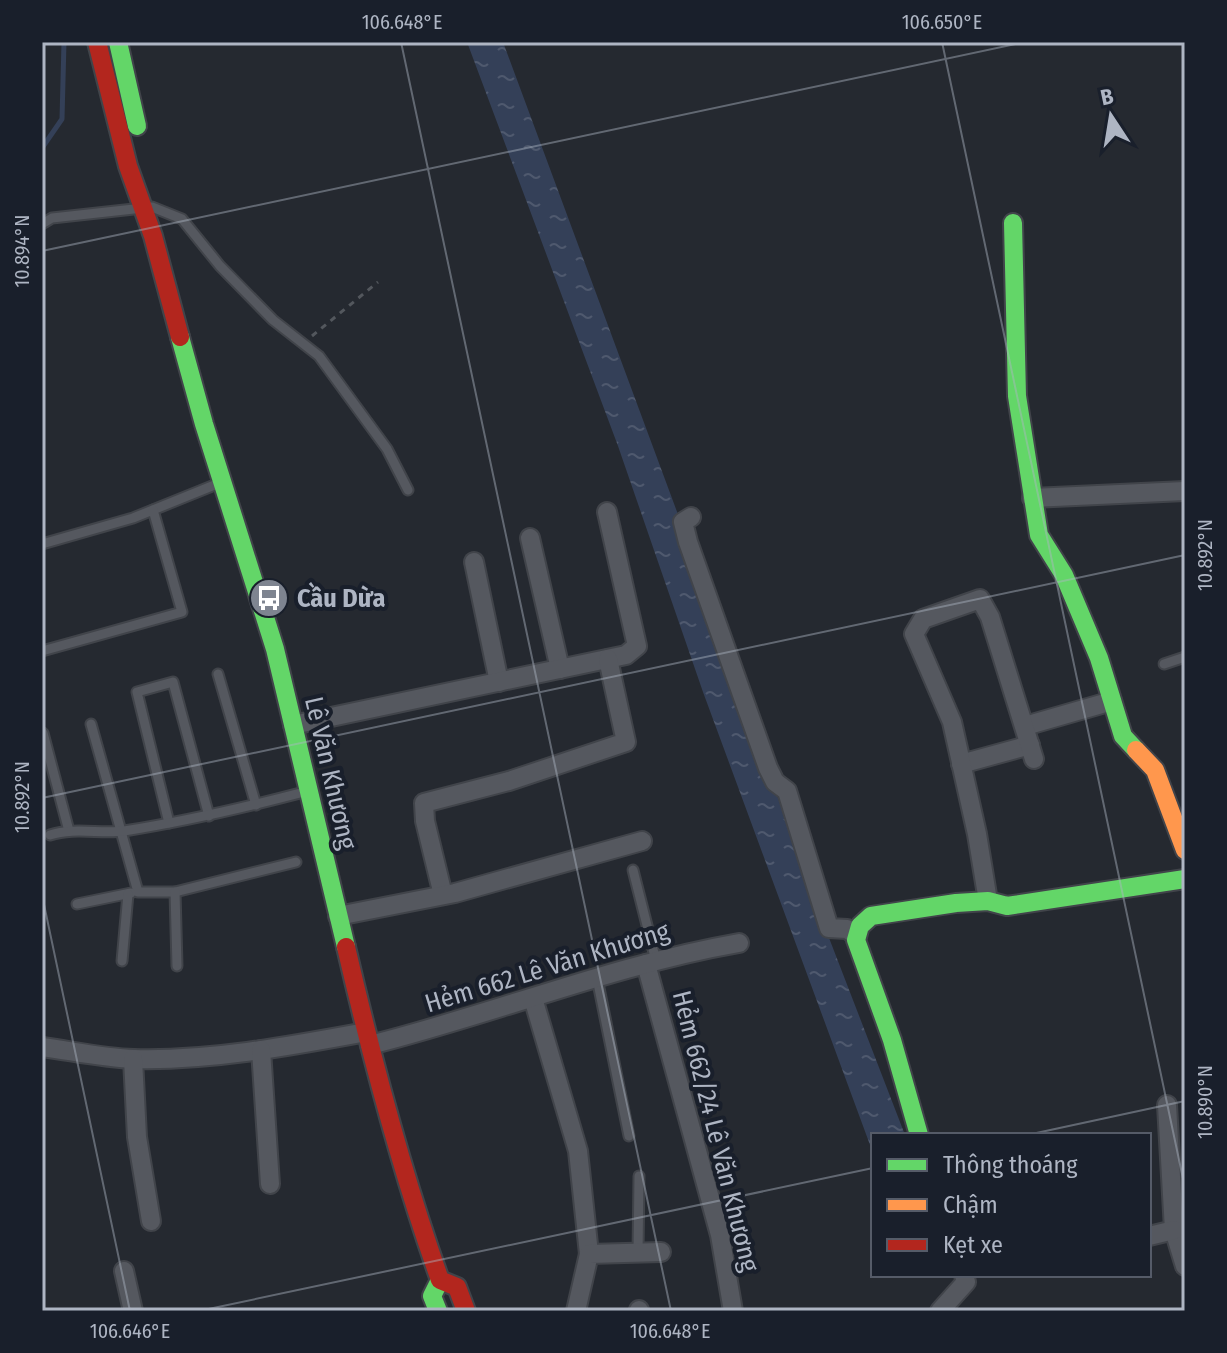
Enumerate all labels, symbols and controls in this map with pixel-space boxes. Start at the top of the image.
text: 106.648°E [362,10,442,34]
text: 106.650°E [902,10,982,34]
north arrow [1071,76,1151,156]
text: B [1098,82,1116,111]
text: 10.894°N [10,215,34,287]
text: 10.892°N [1193,519,1217,591]
bus stop icon: Cầu Dừa [248,577,290,619]
place label: Cầu Dừa [297,582,386,614]
street label: Lê Văn Khương [298,694,363,853]
text: 10.892°N [10,761,34,833]
street label: Hẻm 662 Lê Văn Khương [421,915,674,1019]
street label: Hẻm 662/24 Lê Văn Khương [666,987,766,1276]
text: 10.890°N [1193,1065,1217,1139]
legend [871,1133,1151,1277]
text: Thông thoáng [943,1151,1078,1179]
text: Chậm [943,1191,998,1219]
text: Kẹt xe [943,1231,1003,1259]
text: 106.646°E [90,1319,170,1343]
text: 106.648°E [630,1319,710,1343]

